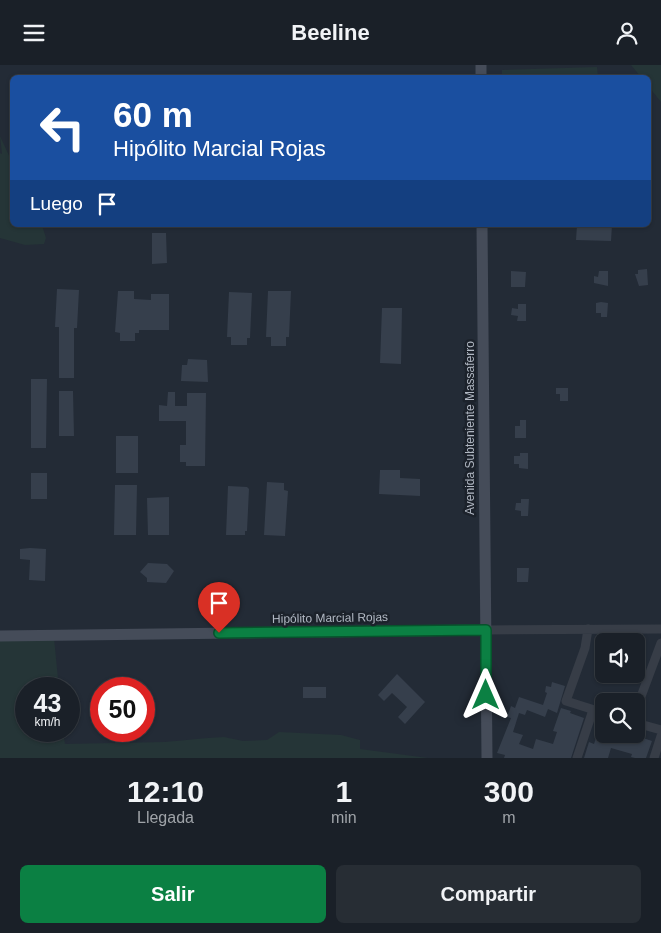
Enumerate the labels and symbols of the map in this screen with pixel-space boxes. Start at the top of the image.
street label: Avenida Subteniente Massaferro [463,341,477,515]
pin [198,582,240,633]
street label: Hipólito Marcial Rojas [272,610,388,626]
position arrow [459,668,511,720]
speed limit sign: 50 [90,677,155,742]

